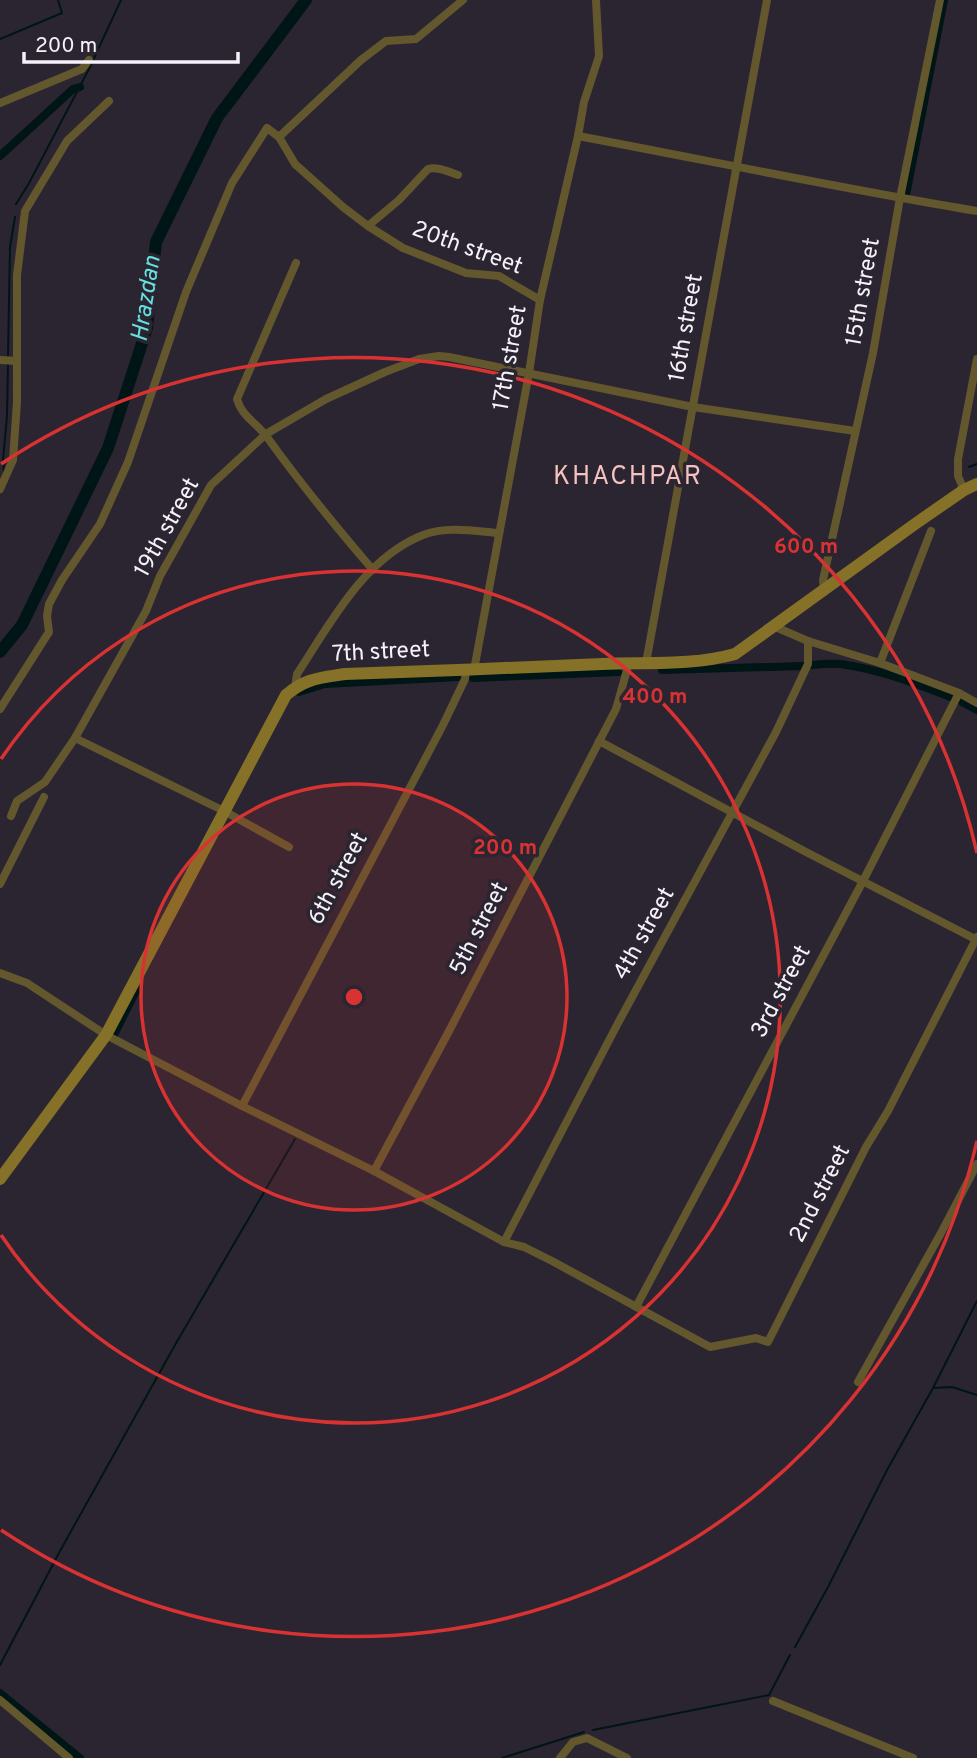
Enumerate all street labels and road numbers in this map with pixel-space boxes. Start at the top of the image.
street label: 20th street [408,216,526,282]
street label: 15th street [840,235,888,349]
street label: 16th street [663,272,711,384]
street label: 17th street [487,303,535,413]
street label: 19th street [129,473,207,583]
street label: 7th street [331,636,431,670]
street label: 6th street [303,828,375,930]
street label: 5th street [444,877,516,981]
street label: 4th street [608,883,682,985]
street label: 3rd street [746,941,818,1043]
street label: 2nd street [784,1140,858,1248]

